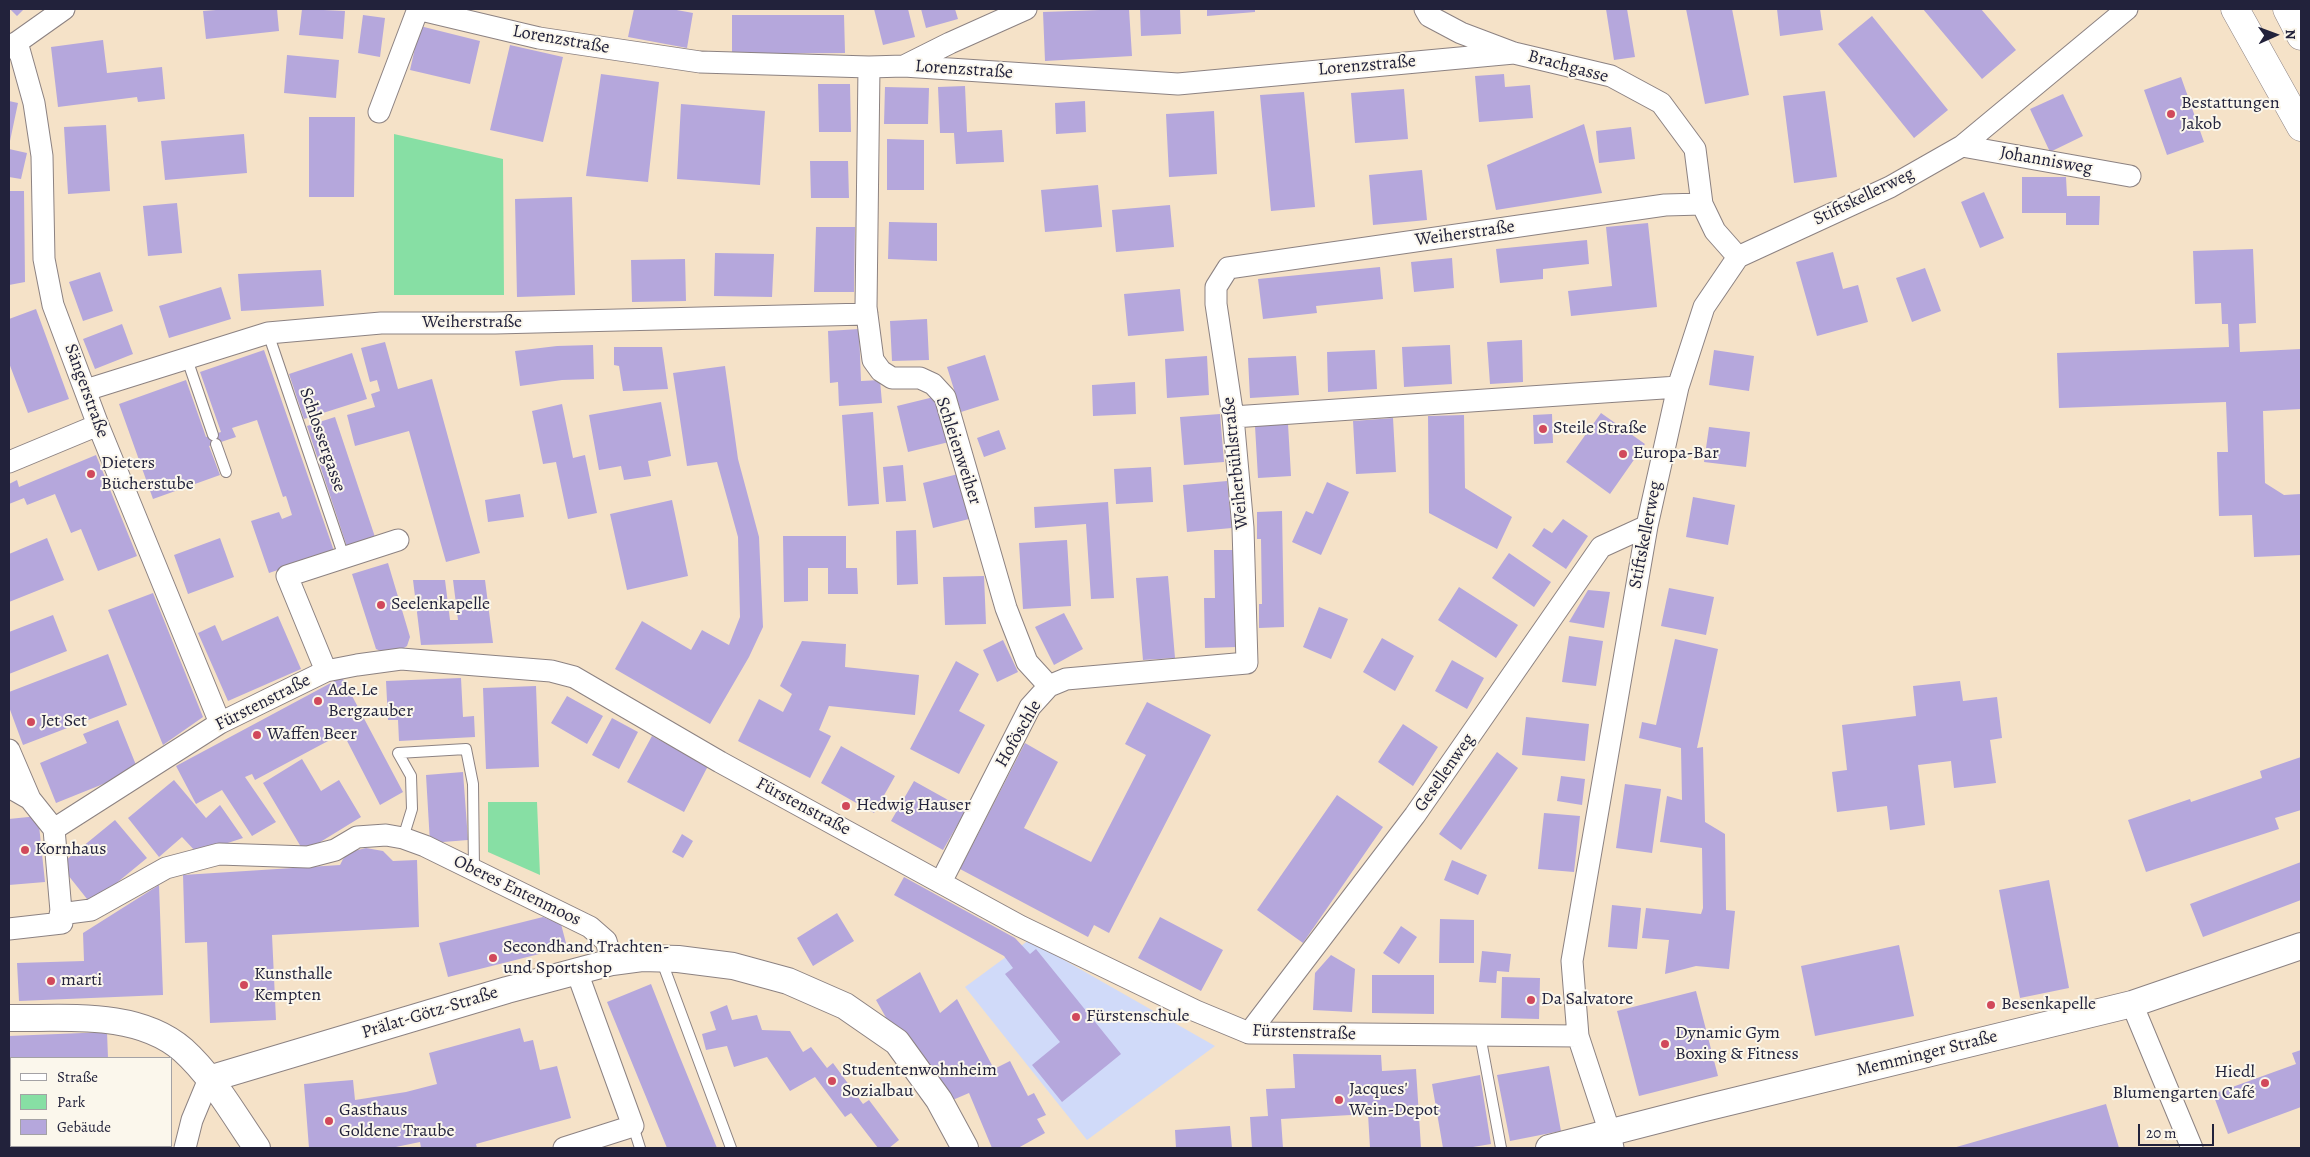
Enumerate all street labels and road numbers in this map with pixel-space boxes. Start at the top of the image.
street label: Lorenzstraße [511,21,611,59]
street label: Brachgasse [1525,46,1611,88]
street label: Lorenzstraße [1317,51,1417,81]
street label: Lorenzstraße [914,56,1014,84]
street label: Johannisweg [1998,142,2094,180]
street label: Stiftskellerweg [1810,163,1918,231]
street label: Weiherstraße [1414,216,1516,252]
street label: Weiherstraße [422,312,522,334]
street label: Sängerstraße [59,341,113,441]
street label: Schlossergasse [294,385,350,495]
street label: Schleienweiher [930,395,986,507]
street label: Weiherbühlstraße [1218,396,1254,530]
street label: Stiftskellerweg [1625,479,1667,591]
street label: Fürstenstraße [212,670,314,736]
street label: Hoföschle [991,697,1047,771]
street label: Gesellenweg [1410,730,1480,816]
street label: Fürstenstraße [752,773,854,841]
street label: Oberes Entenmoos [450,851,584,931]
street label: Prälat-Götz-Straße [359,982,501,1044]
street label: Fürstenstraße [1252,1020,1356,1046]
street label: Memminger Straße [1854,1026,2000,1082]

